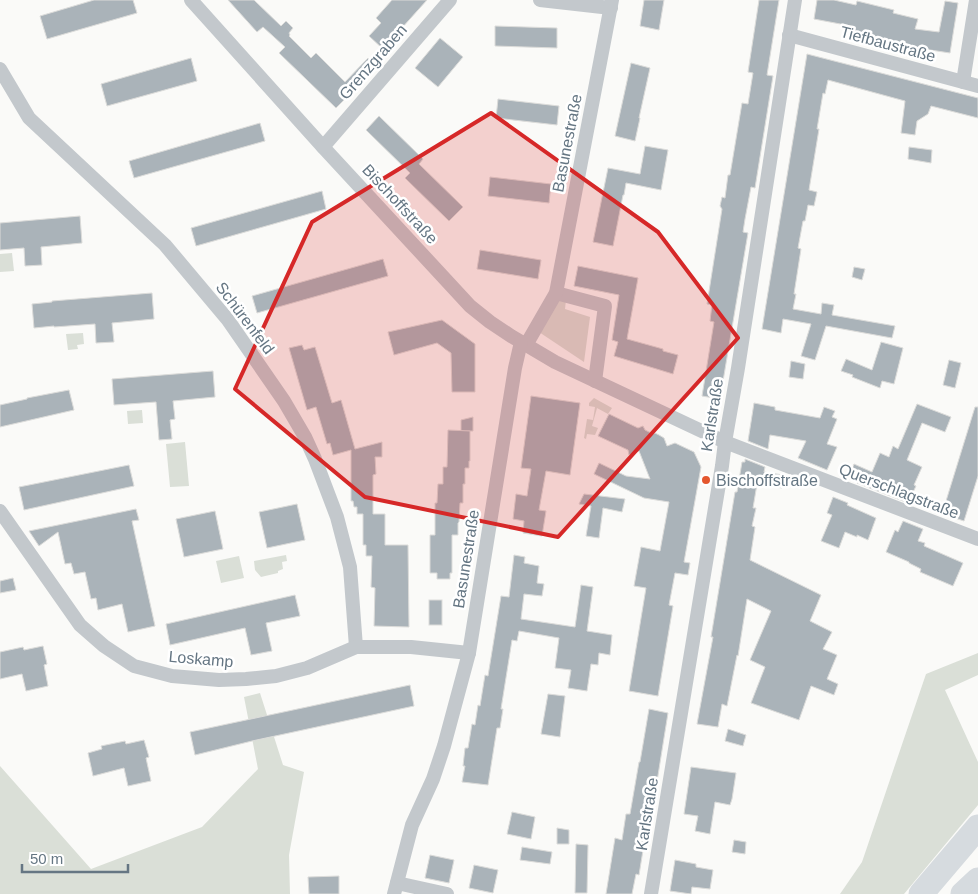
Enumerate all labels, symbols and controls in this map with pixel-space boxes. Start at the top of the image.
street label: Grenzgraben [336,21,410,103]
street label: Tiefbaustraße [838,23,938,65]
street label: Basunestraße [549,92,585,194]
street label: Bischoffstraße [359,161,441,247]
street label: Schürenfeld [213,279,277,357]
street label: Karlstraße [698,377,726,453]
street label: Querschlagstraße [837,460,961,522]
place label: Bischoffstraße [716,472,818,489]
marker: Bischoffstraße [700,474,712,486]
street label: Basunestraße [450,508,482,610]
street label: Loskamp [168,648,234,670]
street label: Karlstraße [633,776,661,852]
scale bar [22,842,129,874]
text: 50 m [30,850,63,867]

